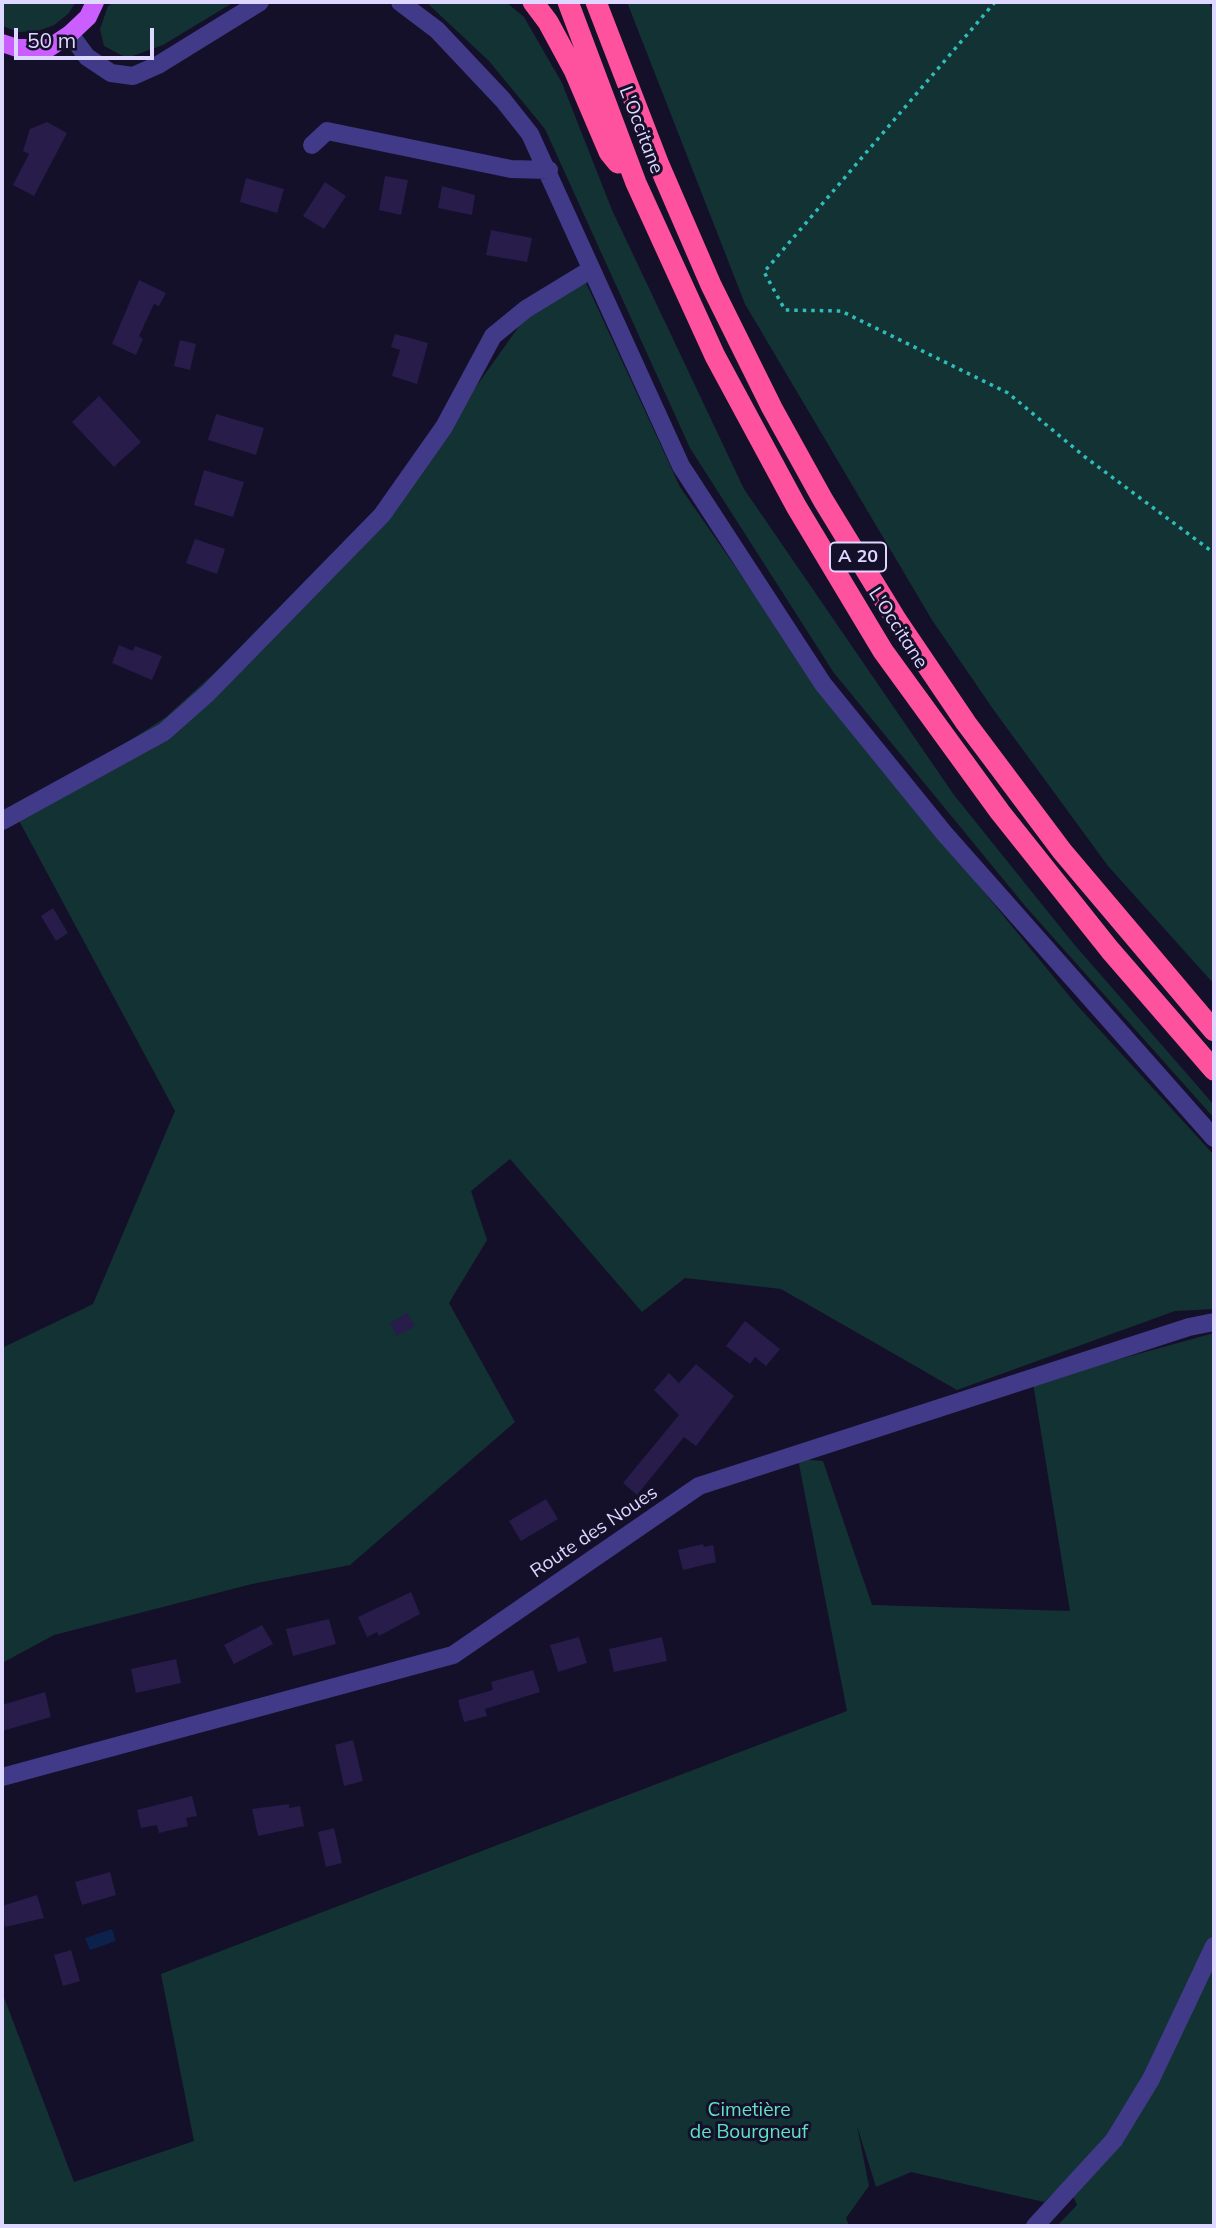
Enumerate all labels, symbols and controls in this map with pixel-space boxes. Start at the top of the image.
scale bar [18,14,158,58]
text: 50 m [27,27,76,53]
street label: L'Occitane [614,83,668,177]
road number: A 20 [830,542,886,572]
street label: L'Occitane [863,583,933,673]
street label: Route des Noues [526,1481,662,1583]
park label: Cimetière de Bourgneuf [690,2099,808,2143]

